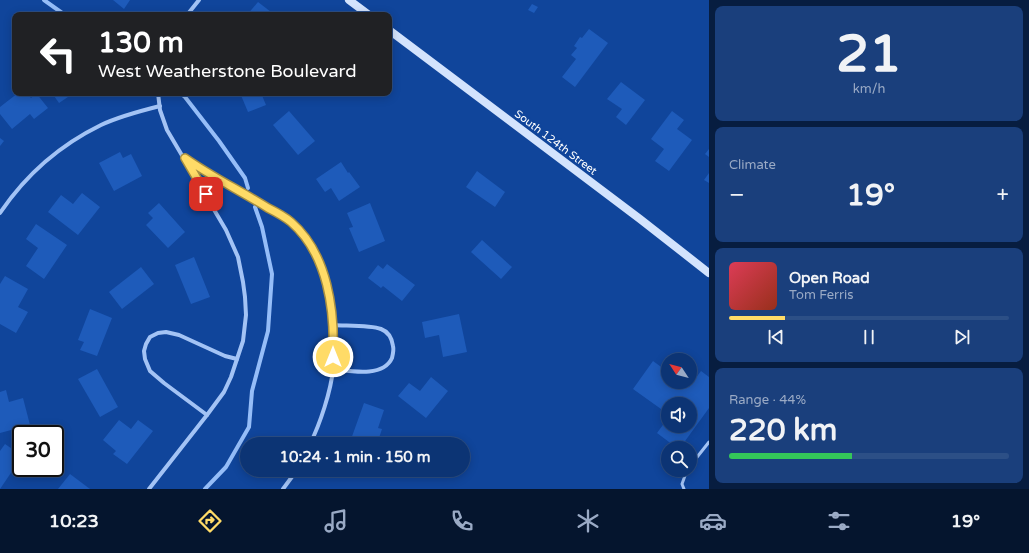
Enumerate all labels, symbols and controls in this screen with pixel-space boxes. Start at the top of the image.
text: 21 [836,23,902,86]
text: 130 m [98,26,184,60]
icon: left [32,28,84,80]
text: West Weatherstone Boulevard [98,60,357,82]
text: km/h [853,81,885,97]
street label: South 124th Street [512,107,599,178]
text: Climate [729,157,776,173]
pin [189,177,223,211]
text: 19° [846,177,895,214]
text: − [729,182,745,208]
text: + [997,182,1009,208]
icon: arrive [195,183,217,205]
text: Open Road [789,269,870,287]
text: Tom Ferris [789,287,853,303]
icon: previous [765,326,787,348]
icon: pause [858,326,880,348]
icon: next [951,326,973,348]
position arrow [312,336,354,378]
north arrow [661,353,697,389]
map controls [661,353,697,477]
text: Range · 44% [729,392,806,408]
button: sound [661,397,697,433]
text: 220 km [729,412,837,449]
speed limit sign: 30 [12,425,64,477]
button: search [661,441,697,477]
text: 10:24 · 1 min · 150 m [280,448,430,466]
icon: directions [196,507,224,535]
icon: music [322,507,350,535]
icon: phone [448,507,476,535]
icon: climate [574,507,602,535]
icon: car [699,507,727,535]
icon: filters [825,507,853,535]
text: 10:23 [49,510,99,532]
text: 19° [951,510,980,532]

